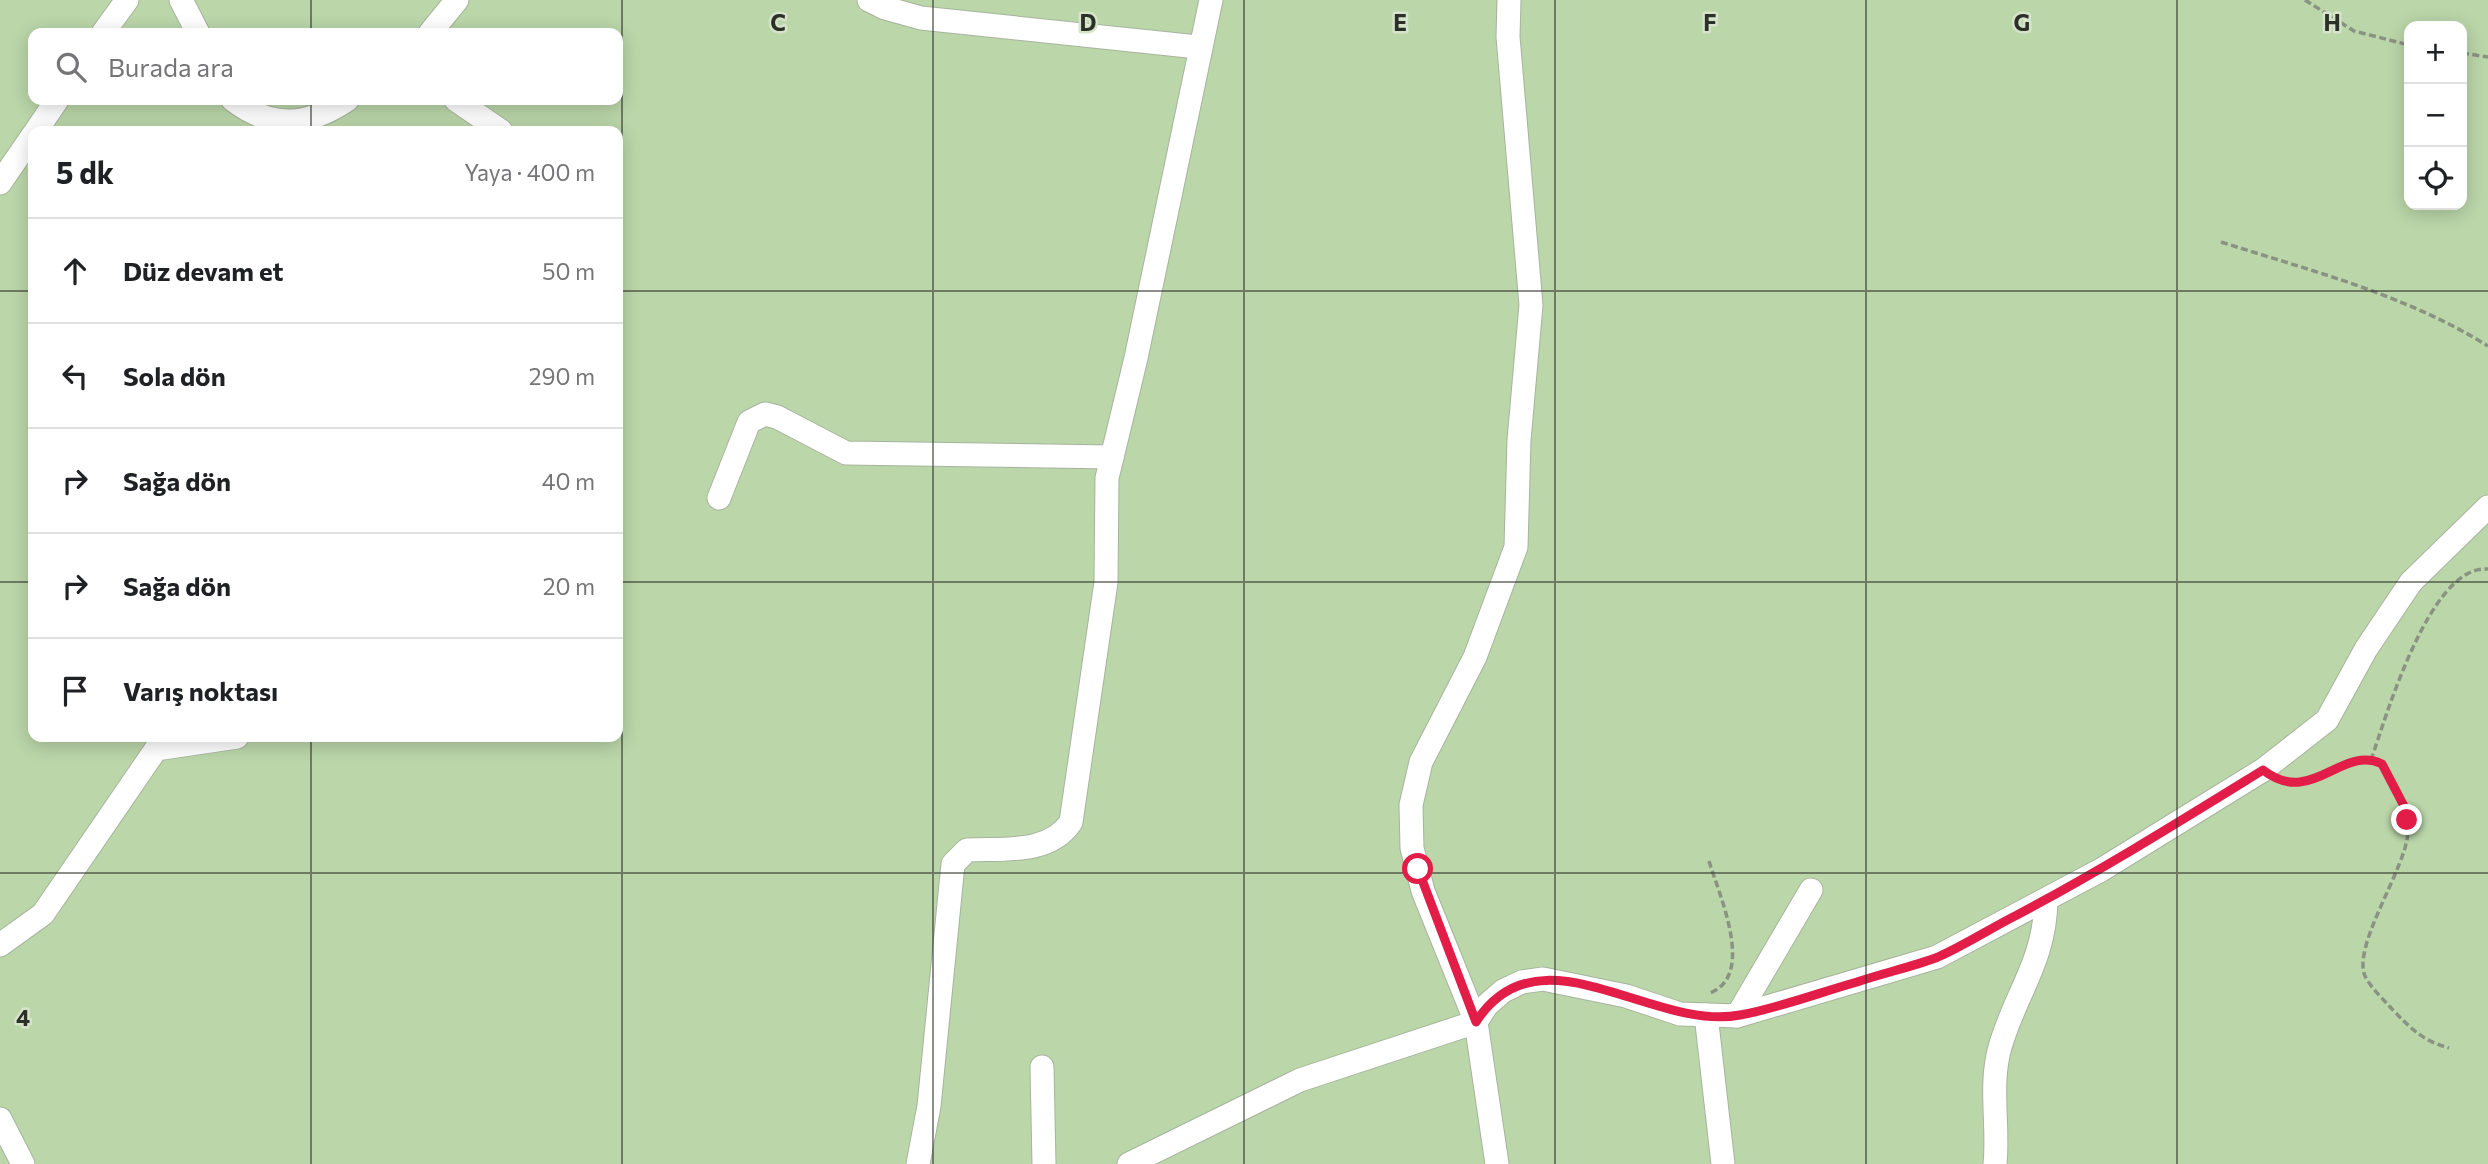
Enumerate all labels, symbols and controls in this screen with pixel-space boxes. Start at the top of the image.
text: C [770,8,786,36]
text: D [1080,8,1097,36]
text: E [1393,8,1407,36]
text: F [1703,8,1717,36]
text: G [2014,8,2030,36]
text: H [2323,8,2341,36]
map controls [2404,21,2467,210]
button: + [2404,21,2467,84]
search box [28,28,623,105]
icon: search [52,48,90,86]
text: Burada ara [108,51,234,82]
button: − [2404,84,2467,147]
button: locate [2404,147,2467,210]
text: 5 dk [56,153,114,190]
text: Yaya · 400 m [464,158,595,186]
icon: ahead [56,252,94,290]
text: Düz devam et [123,255,284,286]
text: 50 m [542,257,595,285]
icon: left [56,357,94,395]
text: Sola dön [123,360,226,391]
text: 290 m [529,362,595,390]
icon: right [56,462,94,500]
text: Sağa dön [123,465,231,496]
text: 40 m [542,467,595,495]
icon: right [56,567,94,605]
text: Sağa dön [123,570,231,601]
text: 20 m [543,572,595,600]
icon: arrive [56,672,94,710]
text: Varış noktası [123,675,278,706]
route end [2391,804,2422,835]
route start [1402,853,1433,884]
text: 4 [16,1003,30,1031]

